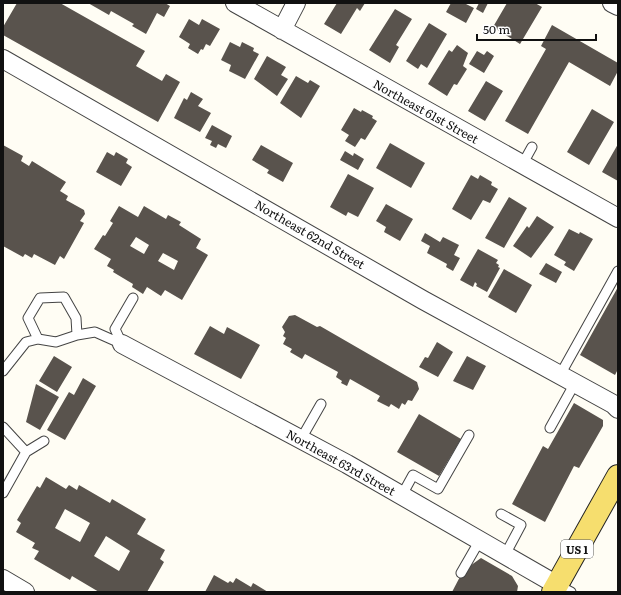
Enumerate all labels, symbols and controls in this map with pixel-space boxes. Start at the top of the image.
scale bar [477,16,596,42]
text: 50 m [483,20,510,38]
street label: Northeast 61st Street [370,75,482,148]
street label: Northeast 62nd Street [252,195,368,273]
street label: Northeast 63rd Street [283,424,399,500]
road number: US 1 [561,540,593,558]

